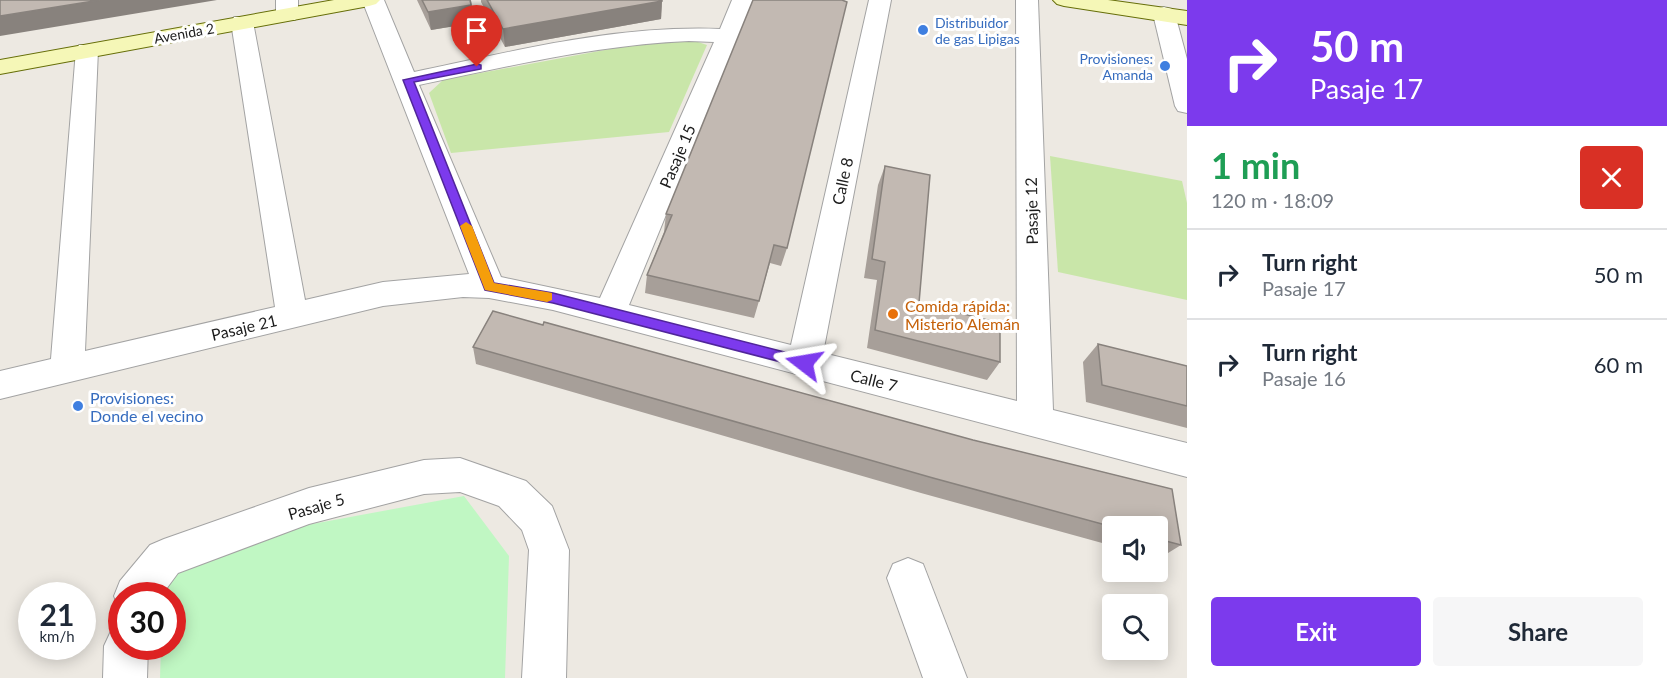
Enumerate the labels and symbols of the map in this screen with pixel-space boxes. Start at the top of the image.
pin [451,5,502,67]
place label: Distribuidor de gas Lipigas [935,14,1020,47]
street label: Avenida 2 [152,19,216,47]
marker: Distribuidor de gas Lipigas [916,23,930,37]
place label: Provisiones: Amanda [1079,50,1153,83]
marker: Provisiones: Amanda [1158,59,1172,73]
street label: Pasaje 15 [655,121,699,191]
street label: Calle 8 [828,156,856,206]
street label: Pasaje 12 [1021,177,1041,245]
place label: Comida rápida: Misterio Alemán [905,296,1020,333]
marker: Comida rápida: Misterio Alemán [886,307,900,321]
street label: Pasaje 21 [209,310,279,344]
position arrow [772,331,836,395]
street label: Calle 7 [848,365,900,395]
place label: Provisiones: Donde el vecino [90,388,203,425]
marker: Provisiones: Donde el vecino [71,399,85,413]
street label: Pasaje 5 [286,489,346,523]
speed limit sign: 30 [108,582,186,660]

